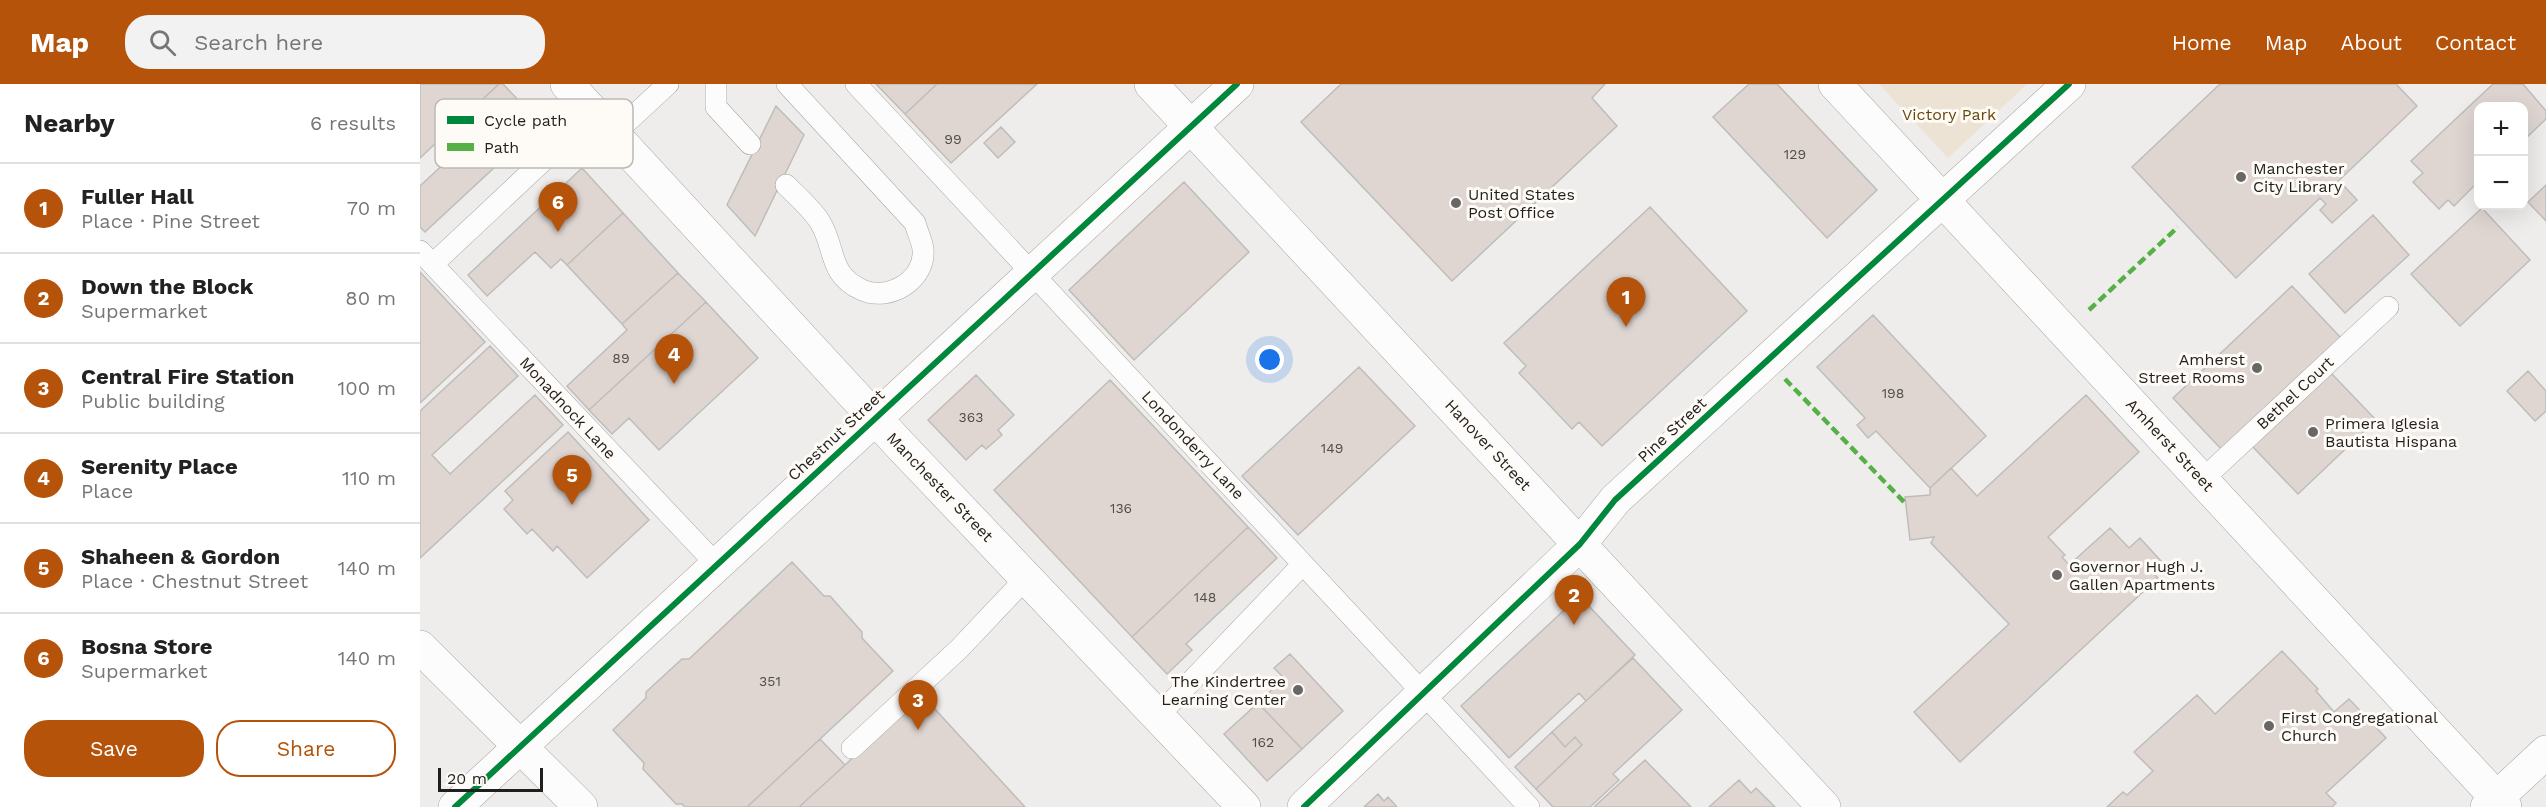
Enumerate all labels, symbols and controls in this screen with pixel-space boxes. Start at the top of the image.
search box [125,15,545,69]
text: Map [30,26,89,59]
icon: search [146,26,179,59]
text: Search here [194,30,323,55]
text: Home [2172,30,2232,55]
text: Map [2265,30,2308,55]
text: About [2341,30,2402,55]
text: Contact [2435,30,2516,55]
legend [435,99,633,168]
map controls [2474,102,2528,210]
button: + [2474,102,2528,156]
park label: Victory Park [1902,105,1996,124]
text: Nearby [24,108,115,138]
text: 6 results [310,111,396,135]
text: Cycle path [484,111,567,130]
house number: 99 [944,131,962,147]
text: Path [484,138,519,157]
house number: 129 [1784,146,1806,162]
button: − [2474,156,2528,210]
place label: Manchester City Library [2253,159,2345,196]
marker: Manchester City Library [2234,170,2248,184]
pin: 6 [538,182,578,232]
text: Fuller Hall [81,184,194,209]
place label: United States Post Office [1468,185,1575,222]
text: 1 [39,196,48,220]
text: 70 m [347,196,396,220]
marker: United States Post Office [1449,196,1463,210]
text: Place · Pine Street [81,209,260,233]
text: Down the Block [81,274,253,299]
pin: 1 [1606,278,1646,327]
text: 2 [38,286,49,310]
text: 80 m [345,286,396,310]
text: Supermarket [81,299,207,323]
pin: 4 [654,334,694,384]
your location [1255,345,1284,374]
house number: 89 [612,350,630,366]
place label: Amherst Street Rooms [2138,350,2245,387]
street label: Bethel Court [2253,352,2338,433]
street label: Monadnock Lane [516,353,620,463]
marker: Amherst Street Rooms [2250,361,2264,375]
text: Central Fire Station [81,364,295,389]
text: 3 [38,376,49,400]
text: 100 m [337,376,396,400]
street label: Chestnut Street [784,385,889,485]
house number: 198 [1882,385,1904,401]
street label: Londonderry Lane [1138,387,1248,503]
text: Public building [81,389,225,413]
street label: Pine Street [1634,393,1710,467]
street label: Amherst Street [2122,395,2218,496]
street label: Hanover Street [1441,396,1535,495]
house number: 363 [959,409,983,425]
place label: Primera Iglesia Bautista Hispana [2325,414,2457,451]
marker: Primera Iglesia Bautista Hispana [2306,425,2320,439]
street label: Manchester Street [883,428,997,546]
house number: 149 [1321,440,1343,456]
text: Serenity Place [81,454,238,479]
pin: 5 [552,456,592,505]
text: 4 [37,466,50,490]
text: 110 m [342,466,396,490]
text: Place [81,479,133,503]
house number: 136 [1110,500,1132,516]
text: Shaheen & Gordon [81,544,280,569]
text: 5 [38,556,49,580]
text: 140 m [338,556,396,580]
place label: Governor Hugh J. Gallen Apartments [2069,557,2215,594]
marker: Governor Hugh J. Gallen Apartments [2050,568,2064,582]
text: Place · Chestnut Street [81,569,308,593]
pin: 2 [1554,576,1594,625]
house number: 148 [1194,589,1216,605]
text: Bosna Store [81,634,212,659]
text: 6 [37,646,50,670]
text: 140 m [338,646,396,670]
text: Supermarket [81,659,207,683]
place label: The Kindertree Learning Center [1161,672,1286,709]
house number: 351 [759,673,781,689]
pin: 3 [898,680,938,730]
marker: The Kindertree Learning Center [1291,683,1305,697]
place label: First Congregational Church [2281,708,2438,745]
marker: First Congregational Church [2262,719,2276,733]
button: Save [24,720,204,777]
button: Share [216,720,396,777]
house number: 162 [1252,734,1274,750]
scale bar [438,765,543,792]
text: 20 m [447,769,487,788]

